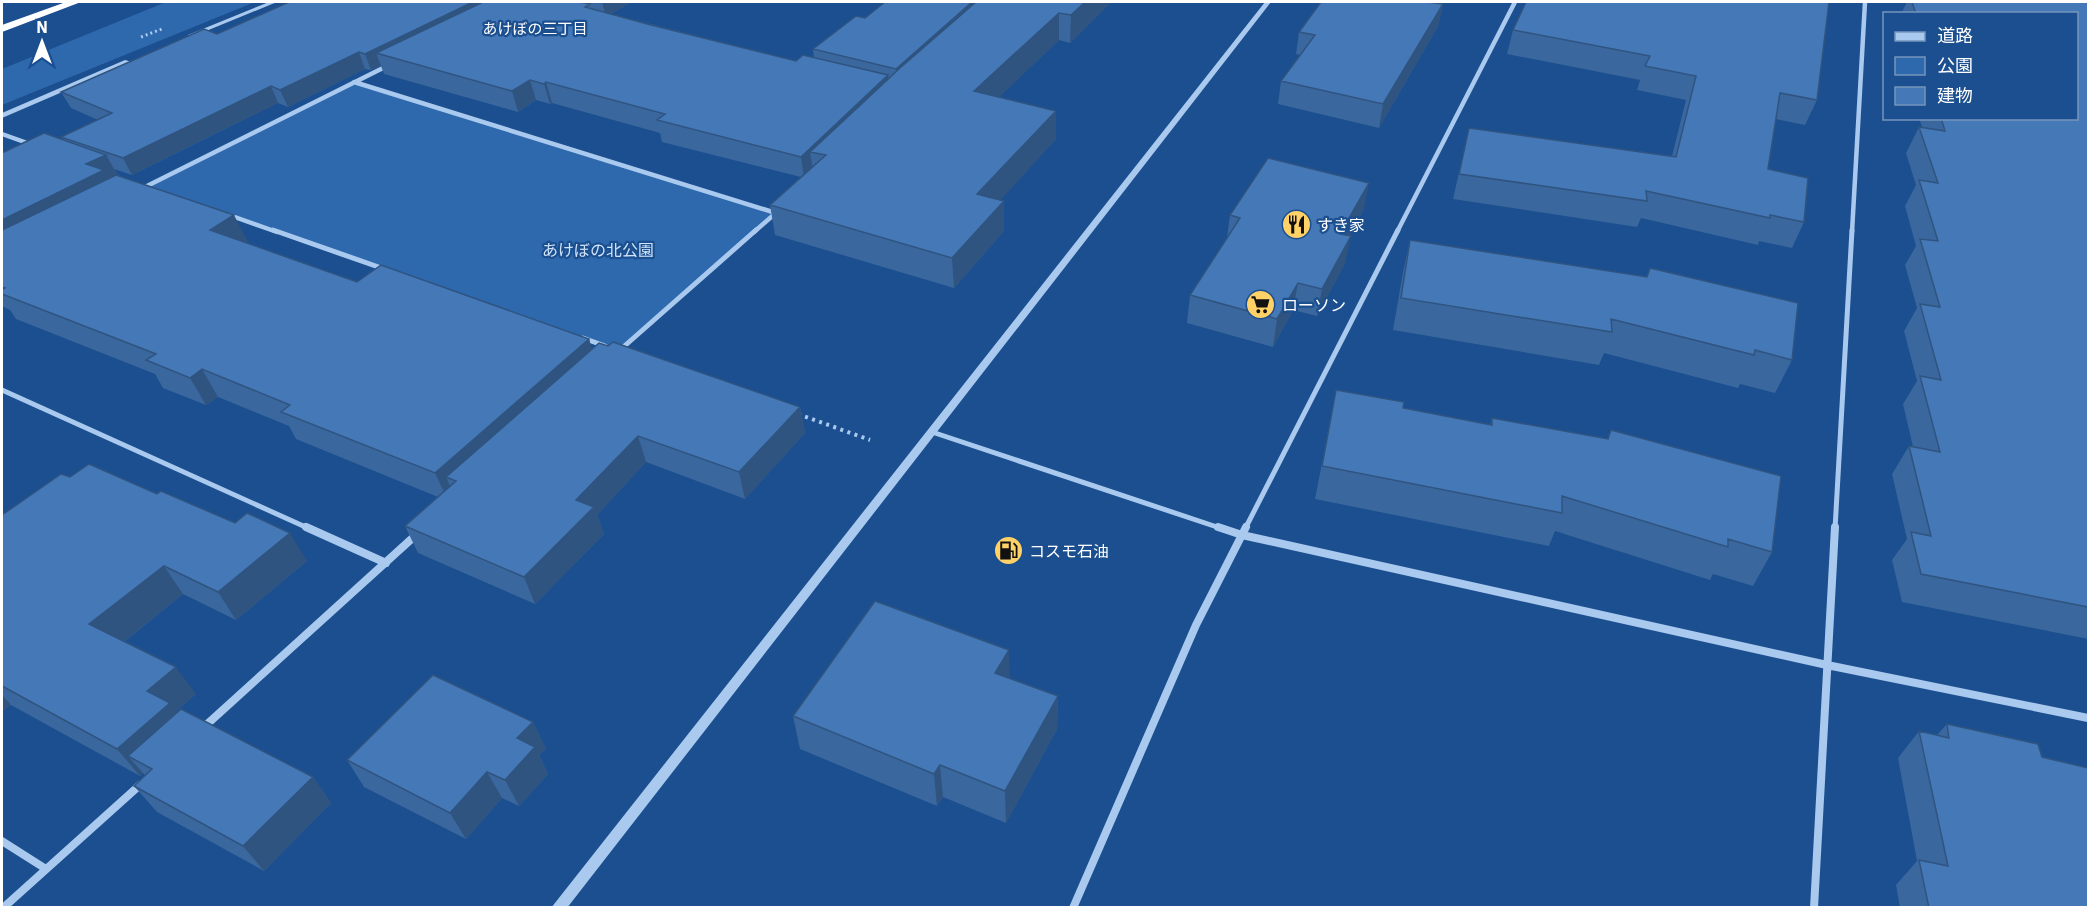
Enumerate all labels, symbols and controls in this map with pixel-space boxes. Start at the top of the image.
north arrow [12,12,72,72]
legend [1883,12,2078,120]
text: N [36,17,48,37]
district label: あけぼの三丁目 [482,19,588,38]
text: 道路 [1937,24,1973,47]
text: 公園 [1937,54,1973,77]
text: 建物 [1937,84,1973,107]
restaurant icon: すき家 [1280,209,1312,241]
place label: すき家 [1317,215,1365,235]
park label: あけぼの北公園 [542,240,654,260]
supermarket icon: ローソン [1245,289,1277,321]
place label: ローソン [1282,295,1346,315]
fuel station icon: コスモ石油 [992,535,1024,567]
place label: コスモ石油 [1029,541,1109,561]

